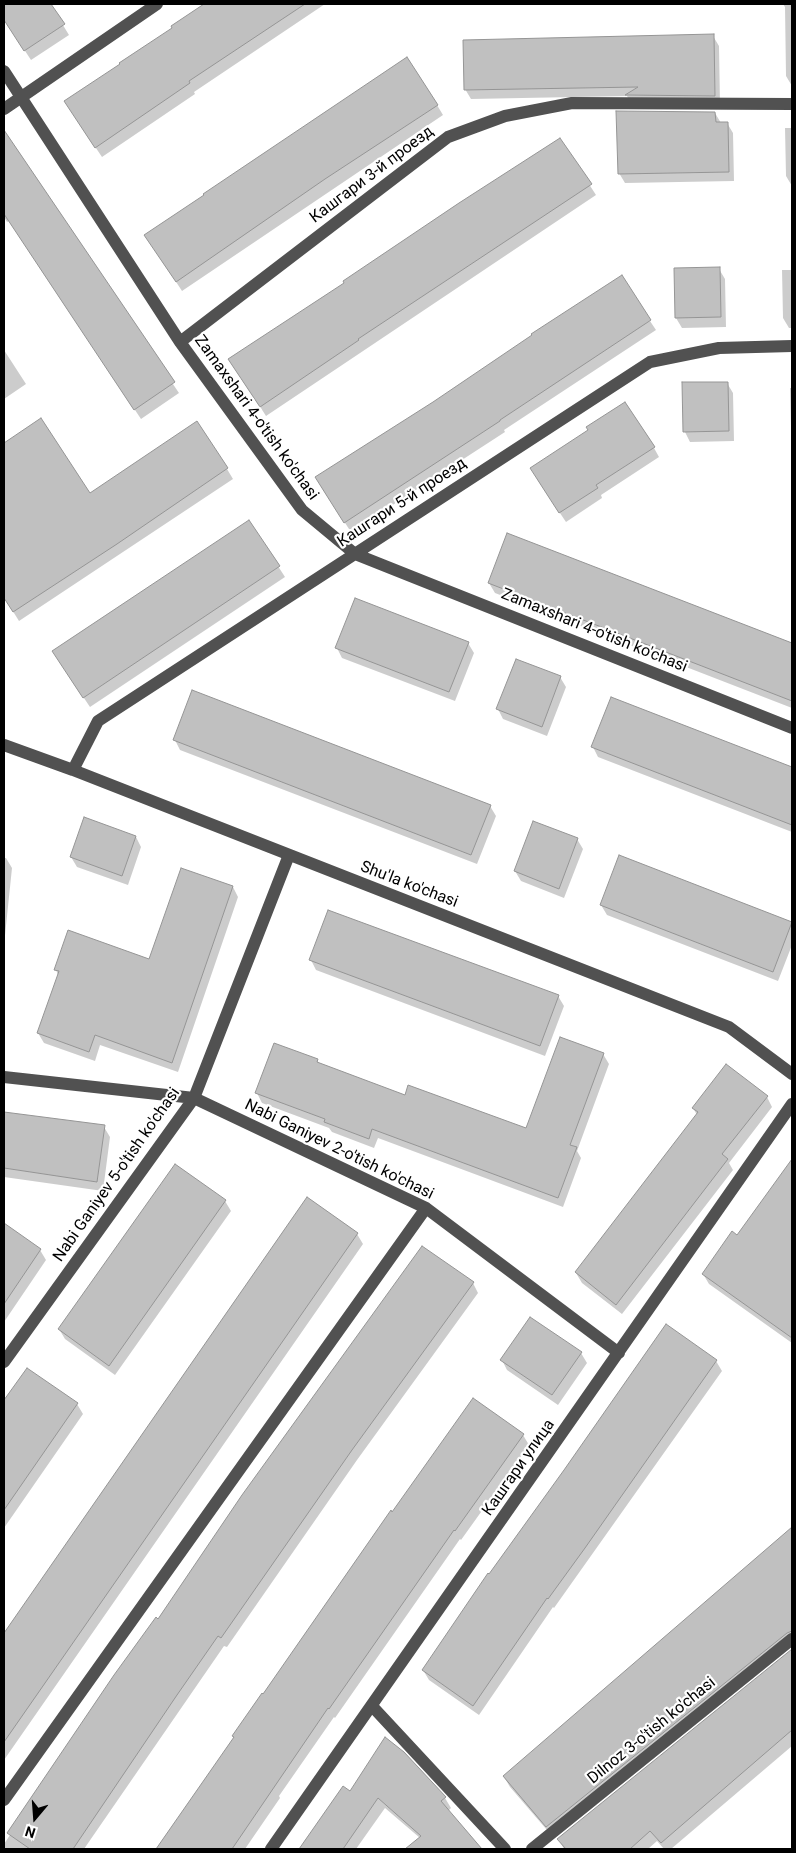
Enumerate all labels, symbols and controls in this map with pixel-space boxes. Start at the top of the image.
street label: Кашгари 3-й проезд [306,122,438,228]
street label: Zamaxshari 4-o'tish ko'chasi [190,332,322,504]
street label: Кашгари 5-й проезд [334,454,470,552]
street label: Zamaxshari 4-o'tish ko'chasi [498,585,690,677]
street label: Shu'la ko'chasi [357,858,461,912]
street label: Nabi Ganiyev 5-o'tish ko'chasi [50,1084,184,1266]
street label: Nabi Ganiyev 2-o'tish ko'chasi [241,1096,437,1204]
street label: Кашгари улица [479,1416,559,1520]
street label: Dilnoz 3-o'tish ko'chasi [584,1674,720,1788]
north arrow [10,1793,60,1843]
text: N [23,1823,38,1841]

